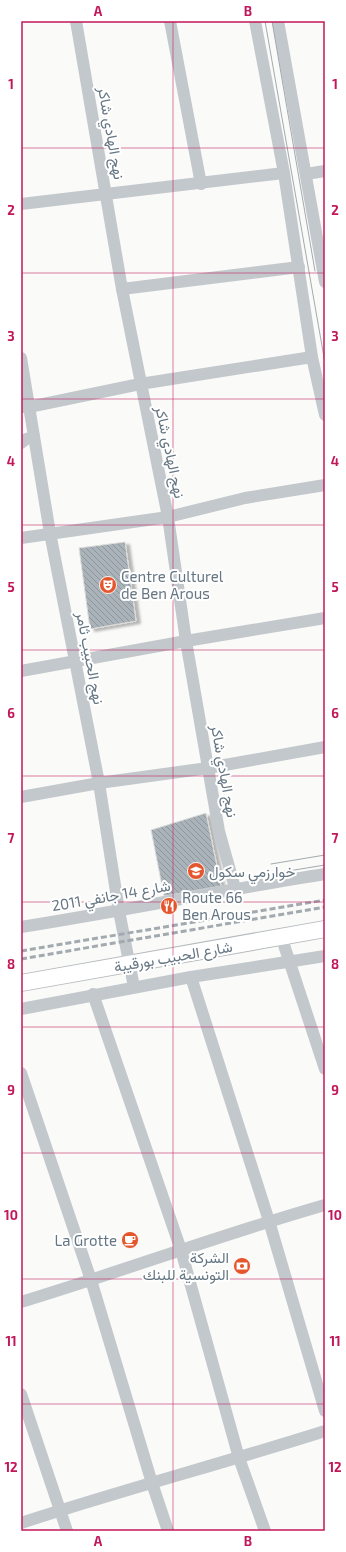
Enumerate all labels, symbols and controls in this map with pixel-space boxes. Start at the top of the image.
text: A [94,3,103,19]
text: B [244,3,252,19]
text: 1 [8,76,14,92]
text: 1 [332,76,338,92]
street label: نهج الهادي شاكر [90,84,129,182]
text: 2 [7,202,15,218]
text: 2 [331,202,339,218]
text: 3 [7,328,15,344]
text: 3 [331,328,339,344]
street label: نهج الهادي شاكر [147,403,190,501]
text: 4 [7,453,15,469]
text: 4 [331,453,339,469]
place label: Centre Culturel de Ben Arous [121,567,224,602]
theatre icon: Centre Culturel de Ben Arous [98,575,118,595]
text: 5 [7,579,15,595]
text: 5 [331,579,339,595]
street label: نهج الحبيب ثامر [70,609,109,706]
text: 6 [7,705,15,721]
text: 6 [331,705,339,721]
street label: نهج الهادي شاكر [203,722,242,820]
text: 7 [8,830,15,846]
text: 7 [332,830,339,846]
school or university icon: خوارزمي سكول [186,861,206,881]
place label: خوارزمي سكول [209,862,295,885]
street label: شارع 14 جانفي 2011 [50,876,173,919]
place label: Route 66 Ben Arous [182,888,251,923]
restaurant icon: Route 66 Ben Arous [159,896,179,916]
street label: شارع الحبيب بورقيبة [112,937,234,978]
text: 8 [7,956,15,972]
text: 8 [331,956,339,972]
text: 9 [7,1082,15,1098]
text: 9 [331,1082,339,1098]
text: 10 [4,1207,18,1223]
text: 10 [328,1207,342,1223]
cafe icon: La Grotte [120,1230,140,1250]
place label: La Grotte [54,1231,117,1249]
place label: الشركة التونسية للبنك [143,1248,229,1284]
bank icon: الشركة التونسية للبنك [232,1256,252,1276]
text: 11 [5,1333,17,1349]
text: 11 [329,1333,341,1349]
text: 12 [4,1459,18,1475]
text: 12 [328,1459,342,1475]
text: A [94,1533,103,1549]
text: B [244,1533,252,1549]

